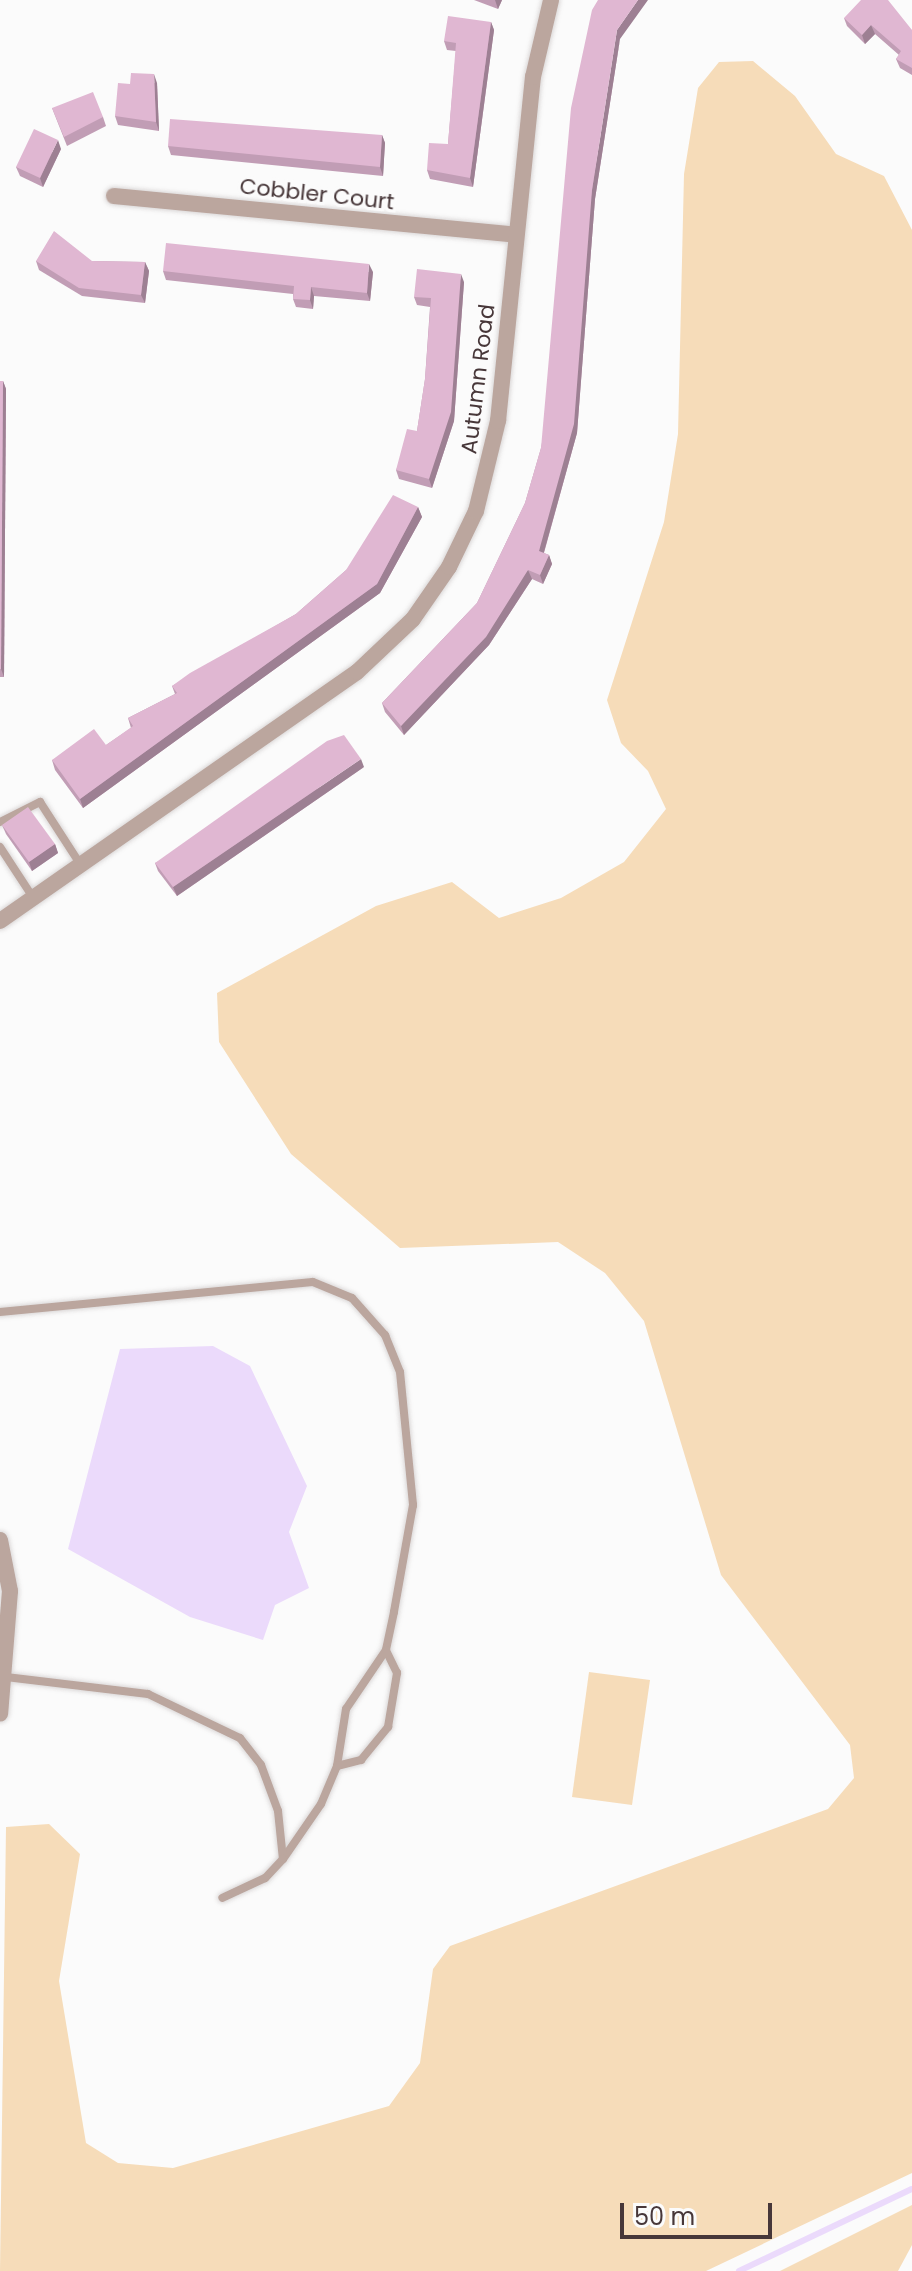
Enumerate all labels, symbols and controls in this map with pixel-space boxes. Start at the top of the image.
street label: Cobbler Court [238,173,396,215]
street label: Autumn Road [456,303,500,455]
scale bar [624,2187,776,2237]
text: 50 m [634,2200,695,2233]

